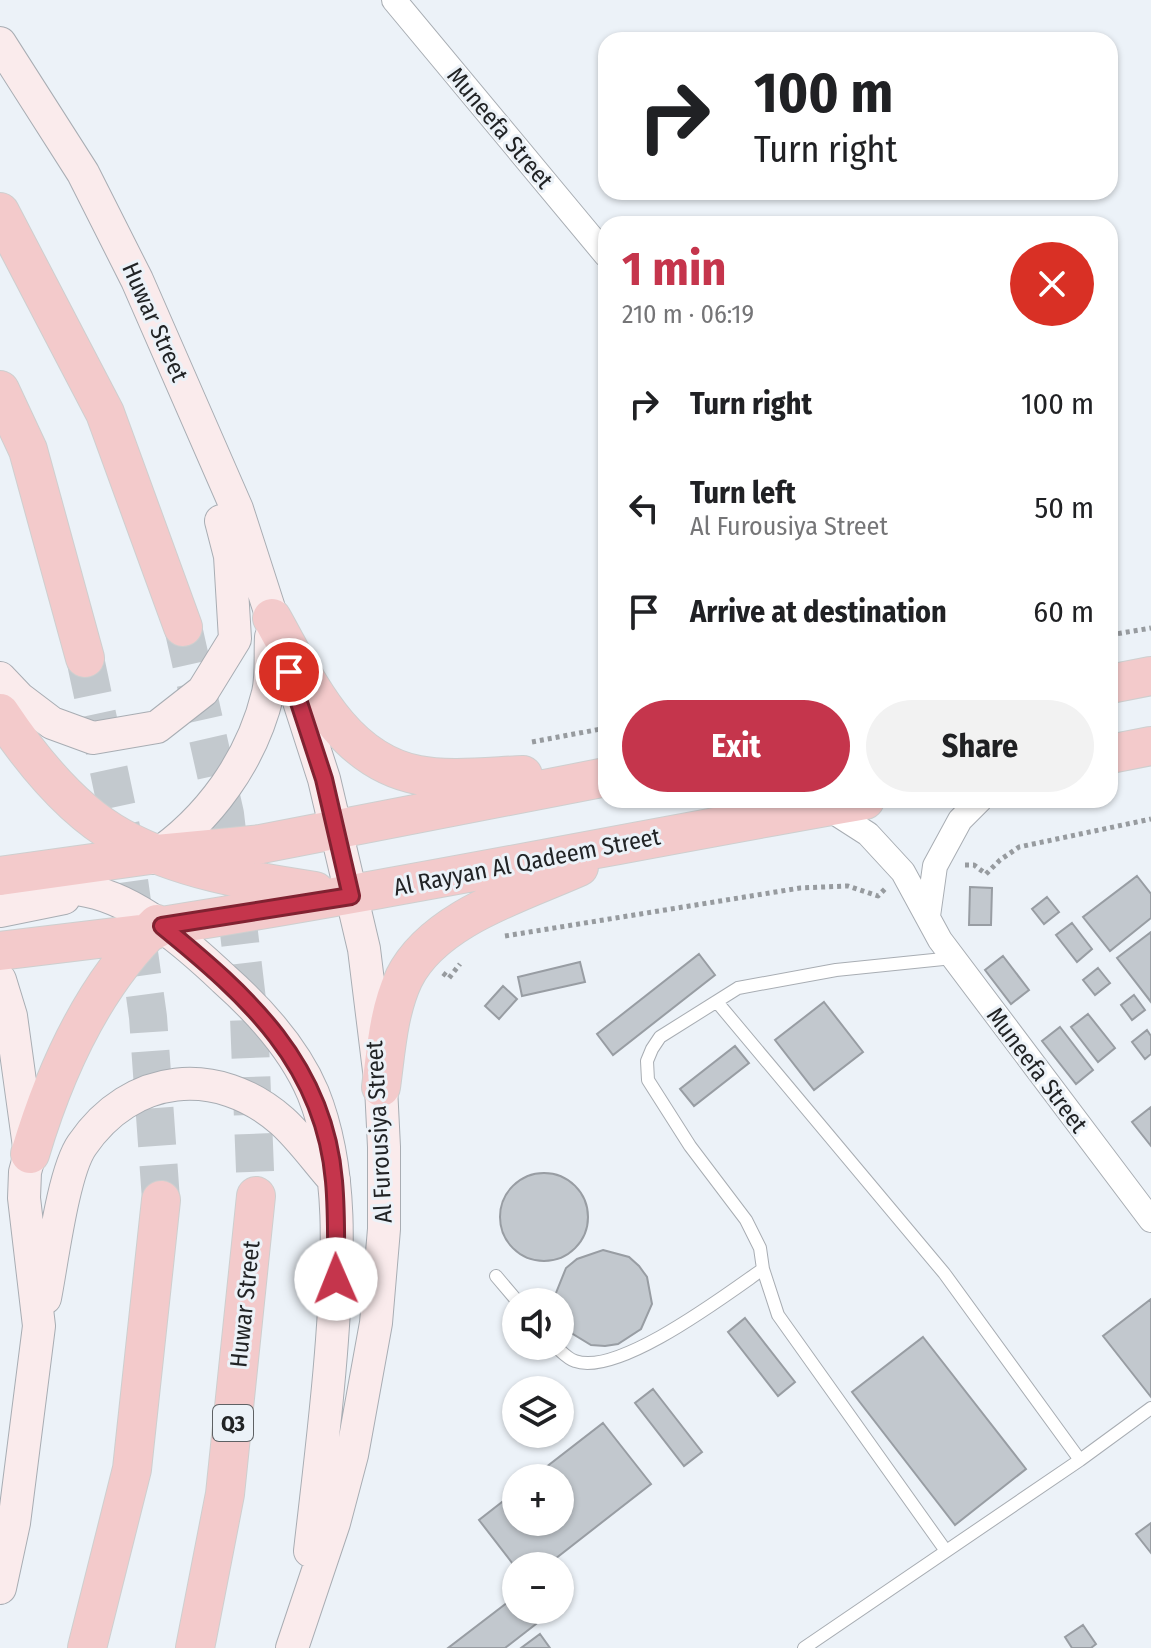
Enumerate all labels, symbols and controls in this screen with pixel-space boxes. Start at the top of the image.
text: 100 m [754,60,893,127]
street label: Muneefa Street [441,62,559,194]
icon: right [622,64,726,168]
text: Turn right [754,128,897,172]
text: 1 min [622,240,727,298]
button: close [1010,242,1094,326]
street label: Huwar Street [116,258,194,386]
text: 210 m · 06:19 [622,299,754,330]
icon: right [622,382,666,426]
text: Turn right [690,386,812,422]
text: 100 m [1021,386,1094,422]
text: Turn left [690,475,796,511]
icon: left [622,486,666,530]
text: 50 m [1034,490,1094,526]
text: Al Furousiya Street [690,511,888,542]
icon: arrive [622,590,666,634]
text: Arrive at destination [690,594,947,630]
text: 60 m [1033,594,1094,630]
pin [255,638,323,706]
icon: arrive [267,650,311,694]
button: Exit [622,700,850,792]
button: Share [866,700,1094,792]
street label: Al Rayyan Al Qadeem Street [391,822,663,902]
street label: Muneefa Street [981,1002,1093,1138]
street label: Al Furousiya Street [360,1040,398,1224]
position arrow [294,1237,378,1321]
street label: Huwar Street [224,1239,266,1369]
map controls [502,1288,574,1624]
button: sound [502,1288,574,1360]
button: layers [502,1376,574,1448]
road number: Q3 [213,1405,253,1441]
button: + [502,1464,574,1536]
button: − [502,1552,574,1624]

